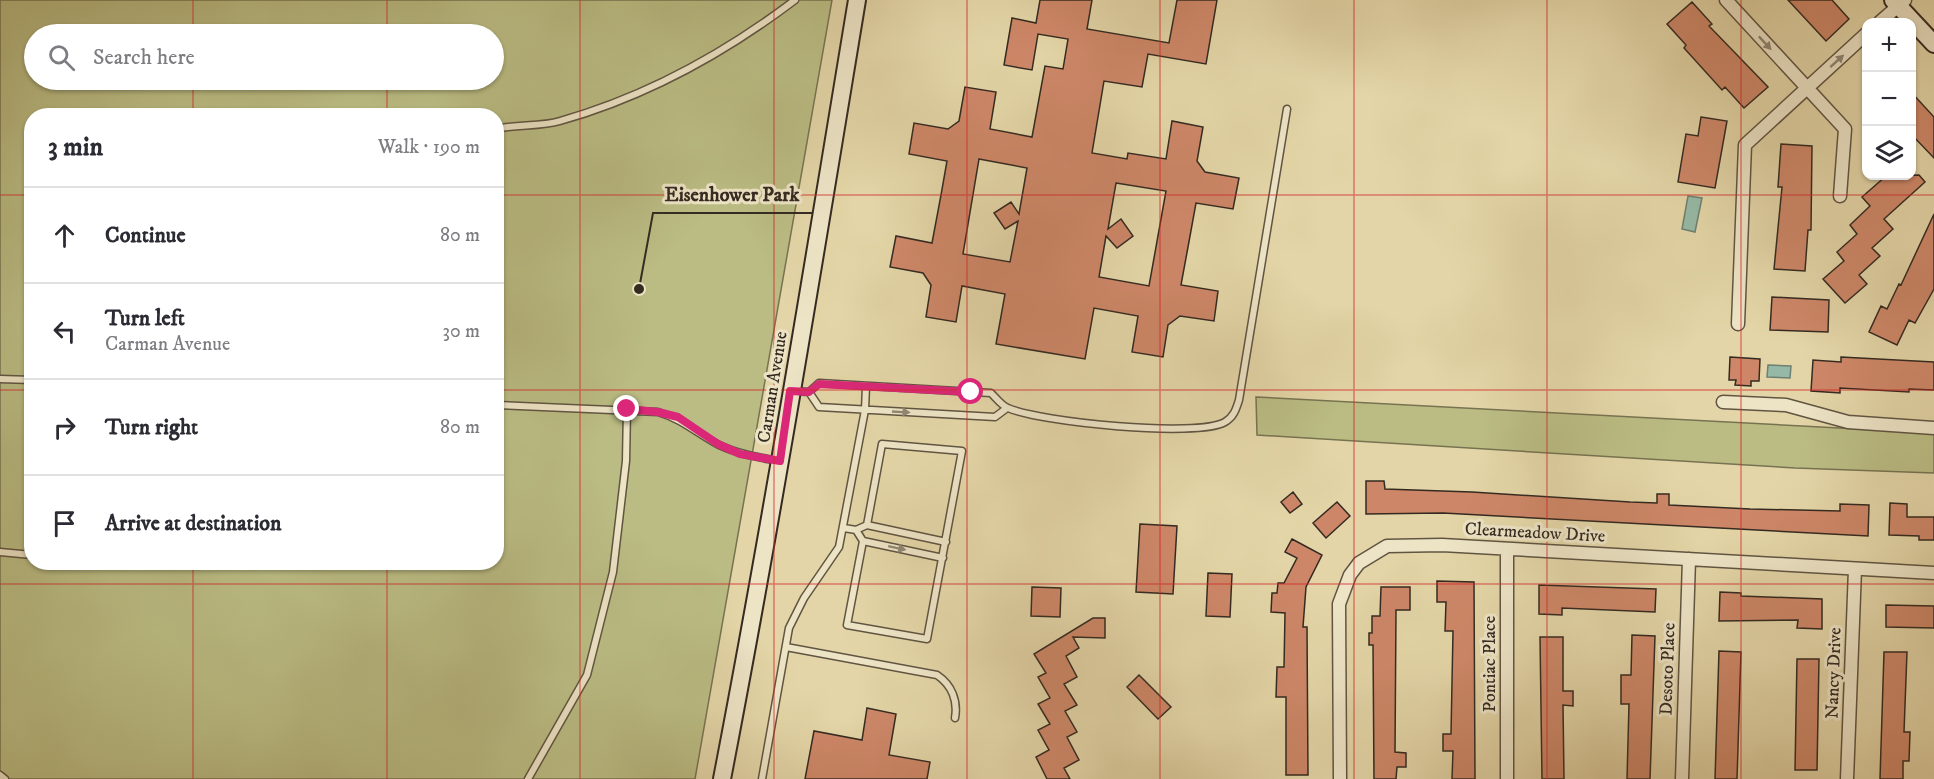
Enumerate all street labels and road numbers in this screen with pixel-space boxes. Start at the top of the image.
street label: Carman Avenue [753,330,793,445]
street label: Clearmeadow Drive [1464,518,1606,548]
street label: Pontiac Place [1479,616,1501,712]
street label: Desoto Place [1655,622,1681,716]
street label: Nancy Drive [1821,627,1847,719]

